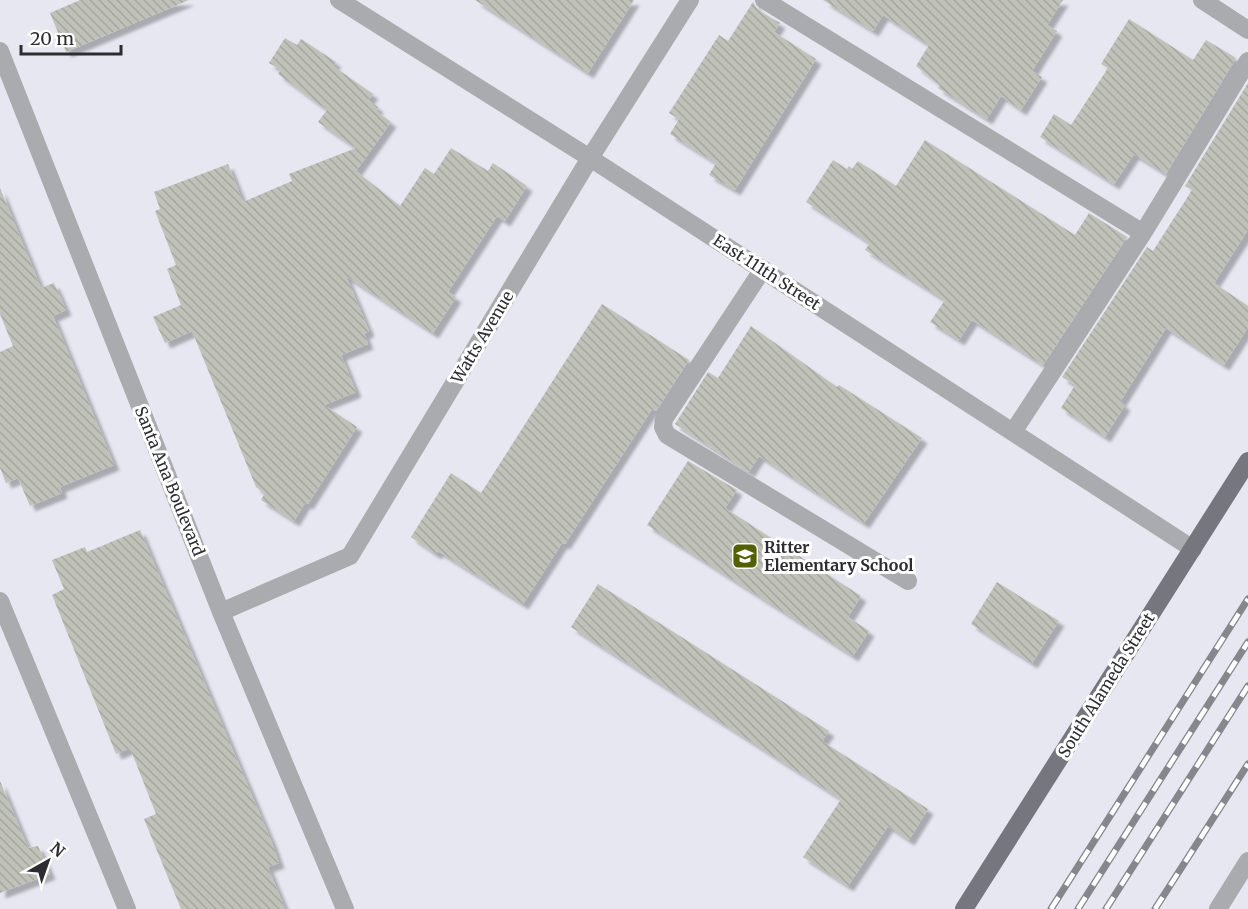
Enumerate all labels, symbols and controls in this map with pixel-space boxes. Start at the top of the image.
scale bar [21,18,122,56]
text: 20 m [30,27,74,50]
street label: East 111th Street [710,230,825,314]
street label: Watts Avenue [446,287,517,388]
street label: Santa Ana Boulevard [131,403,209,559]
place label: Ritter Elementary School [764,537,913,575]
school or university icon: Ritter Elementary School [730,541,760,571]
street label: South Alameda Street [1053,608,1159,761]
north arrow [18,831,78,891]
text: N [46,838,69,861]

